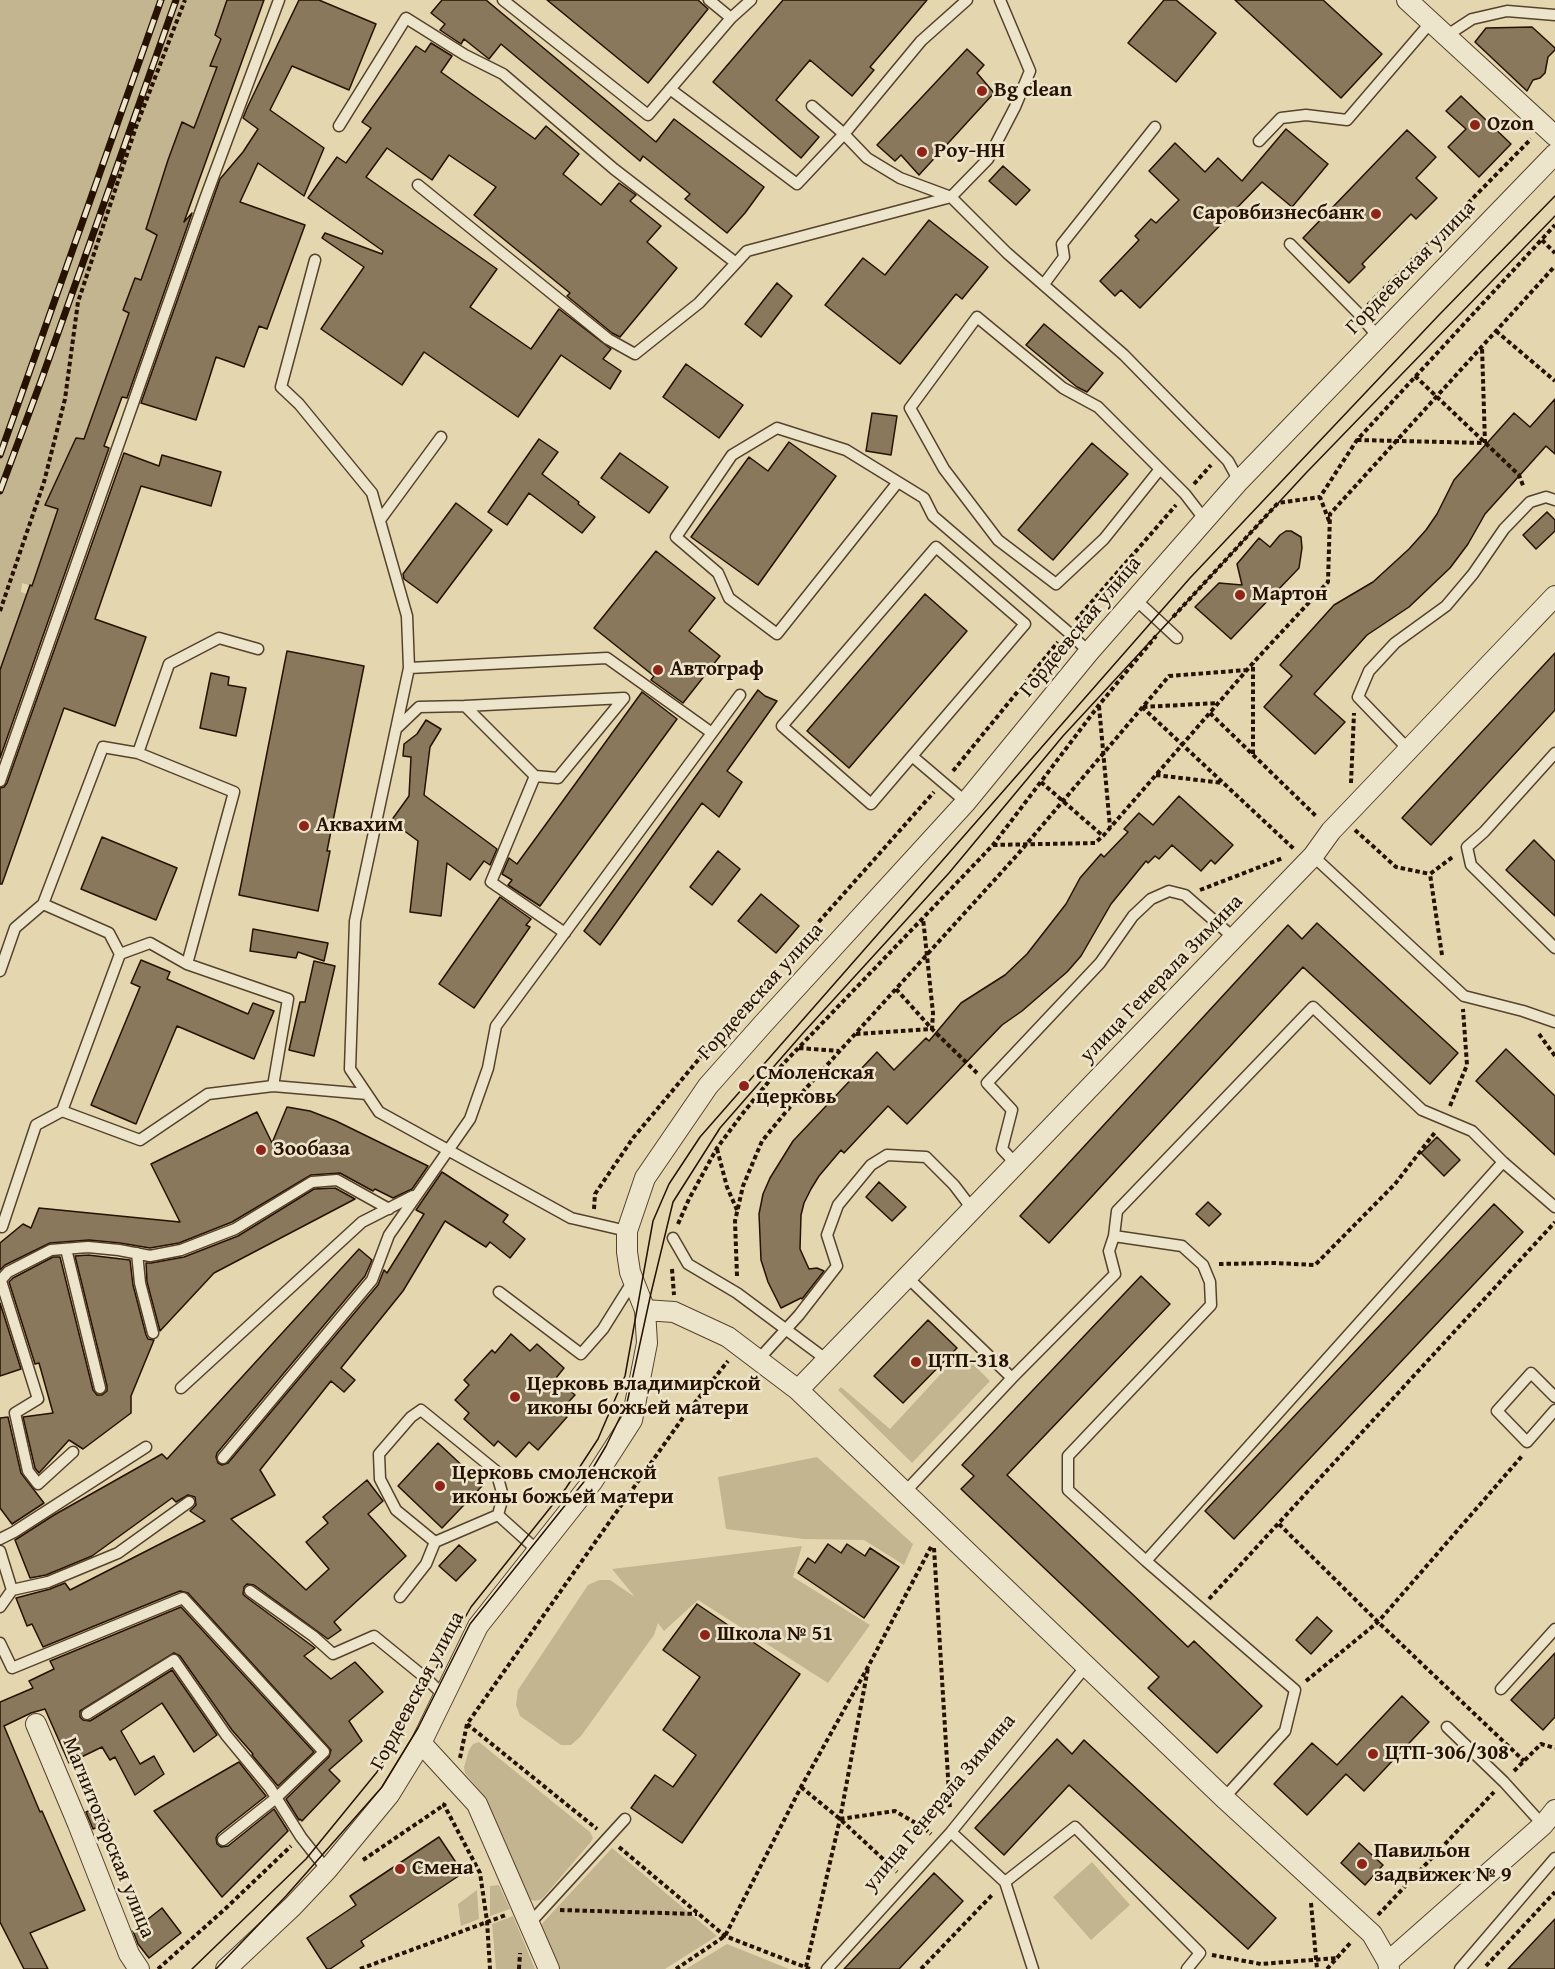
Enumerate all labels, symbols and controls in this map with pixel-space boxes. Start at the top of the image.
place label: Bg clean [994,78,1072,104]
marker: Bg clean [975,84,989,98]
place label: Ozon [1487,112,1534,138]
marker: Ozon [1468,118,1482,132]
place label: Роу-НН [934,139,1005,165]
marker: Роу-НН [915,145,929,159]
street label: Гордеевская улица [1341,196,1481,340]
place label: Саровбизнесбанк [1193,201,1364,227]
marker: Саровбизнесбанк [1369,207,1383,221]
street label: Гордеевская улица [1015,552,1147,702]
place label: Мартон [1252,582,1328,608]
marker: Мартон [1233,588,1247,602]
place label: Автограф [670,657,764,683]
marker: Автограф [651,663,665,677]
place label: Аквахим [316,813,403,839]
marker: Аквахим [297,819,311,833]
street label: улица Генерала Зимина [1075,890,1249,1068]
street label: Гордеевская улица [693,918,829,1066]
place label: Смоленская церковь [756,1061,874,1111]
marker: Смоленская церковь [737,1079,751,1093]
place label: Зообаза [273,1137,350,1163]
marker: Зообаза [254,1143,268,1157]
place label: ЦТП-318 [928,1349,1009,1375]
marker: ЦТП-318 [909,1355,923,1369]
place label: Церковь владимирской иконы божьей матери [527,1372,761,1422]
marker: Церковь владимирской иконы божьей матери [508,1390,522,1404]
place label: Церковь смоленской иконы божьей матери [452,1461,674,1511]
marker: Церковь смоленской иконы божьей матери [433,1479,447,1493]
street label: Гордеевская улица [366,1607,470,1775]
place label: Школа № 51 [717,1622,833,1648]
marker: Школа № 51 [698,1628,712,1642]
street label: улица Генерала Зимина [858,1709,1022,1897]
street label: Магнитогорская улица [56,1734,160,1942]
place label: ЦТП-306/308 [1385,1741,1509,1767]
marker: ЦТП-306/308 [1366,1747,1380,1761]
place label: Павильон задвижек № 9 [1374,1839,1512,1889]
place label: Смена [412,1856,474,1882]
marker: Павильон задвижек № 9 [1355,1857,1369,1871]
marker: Смена [393,1862,407,1876]

